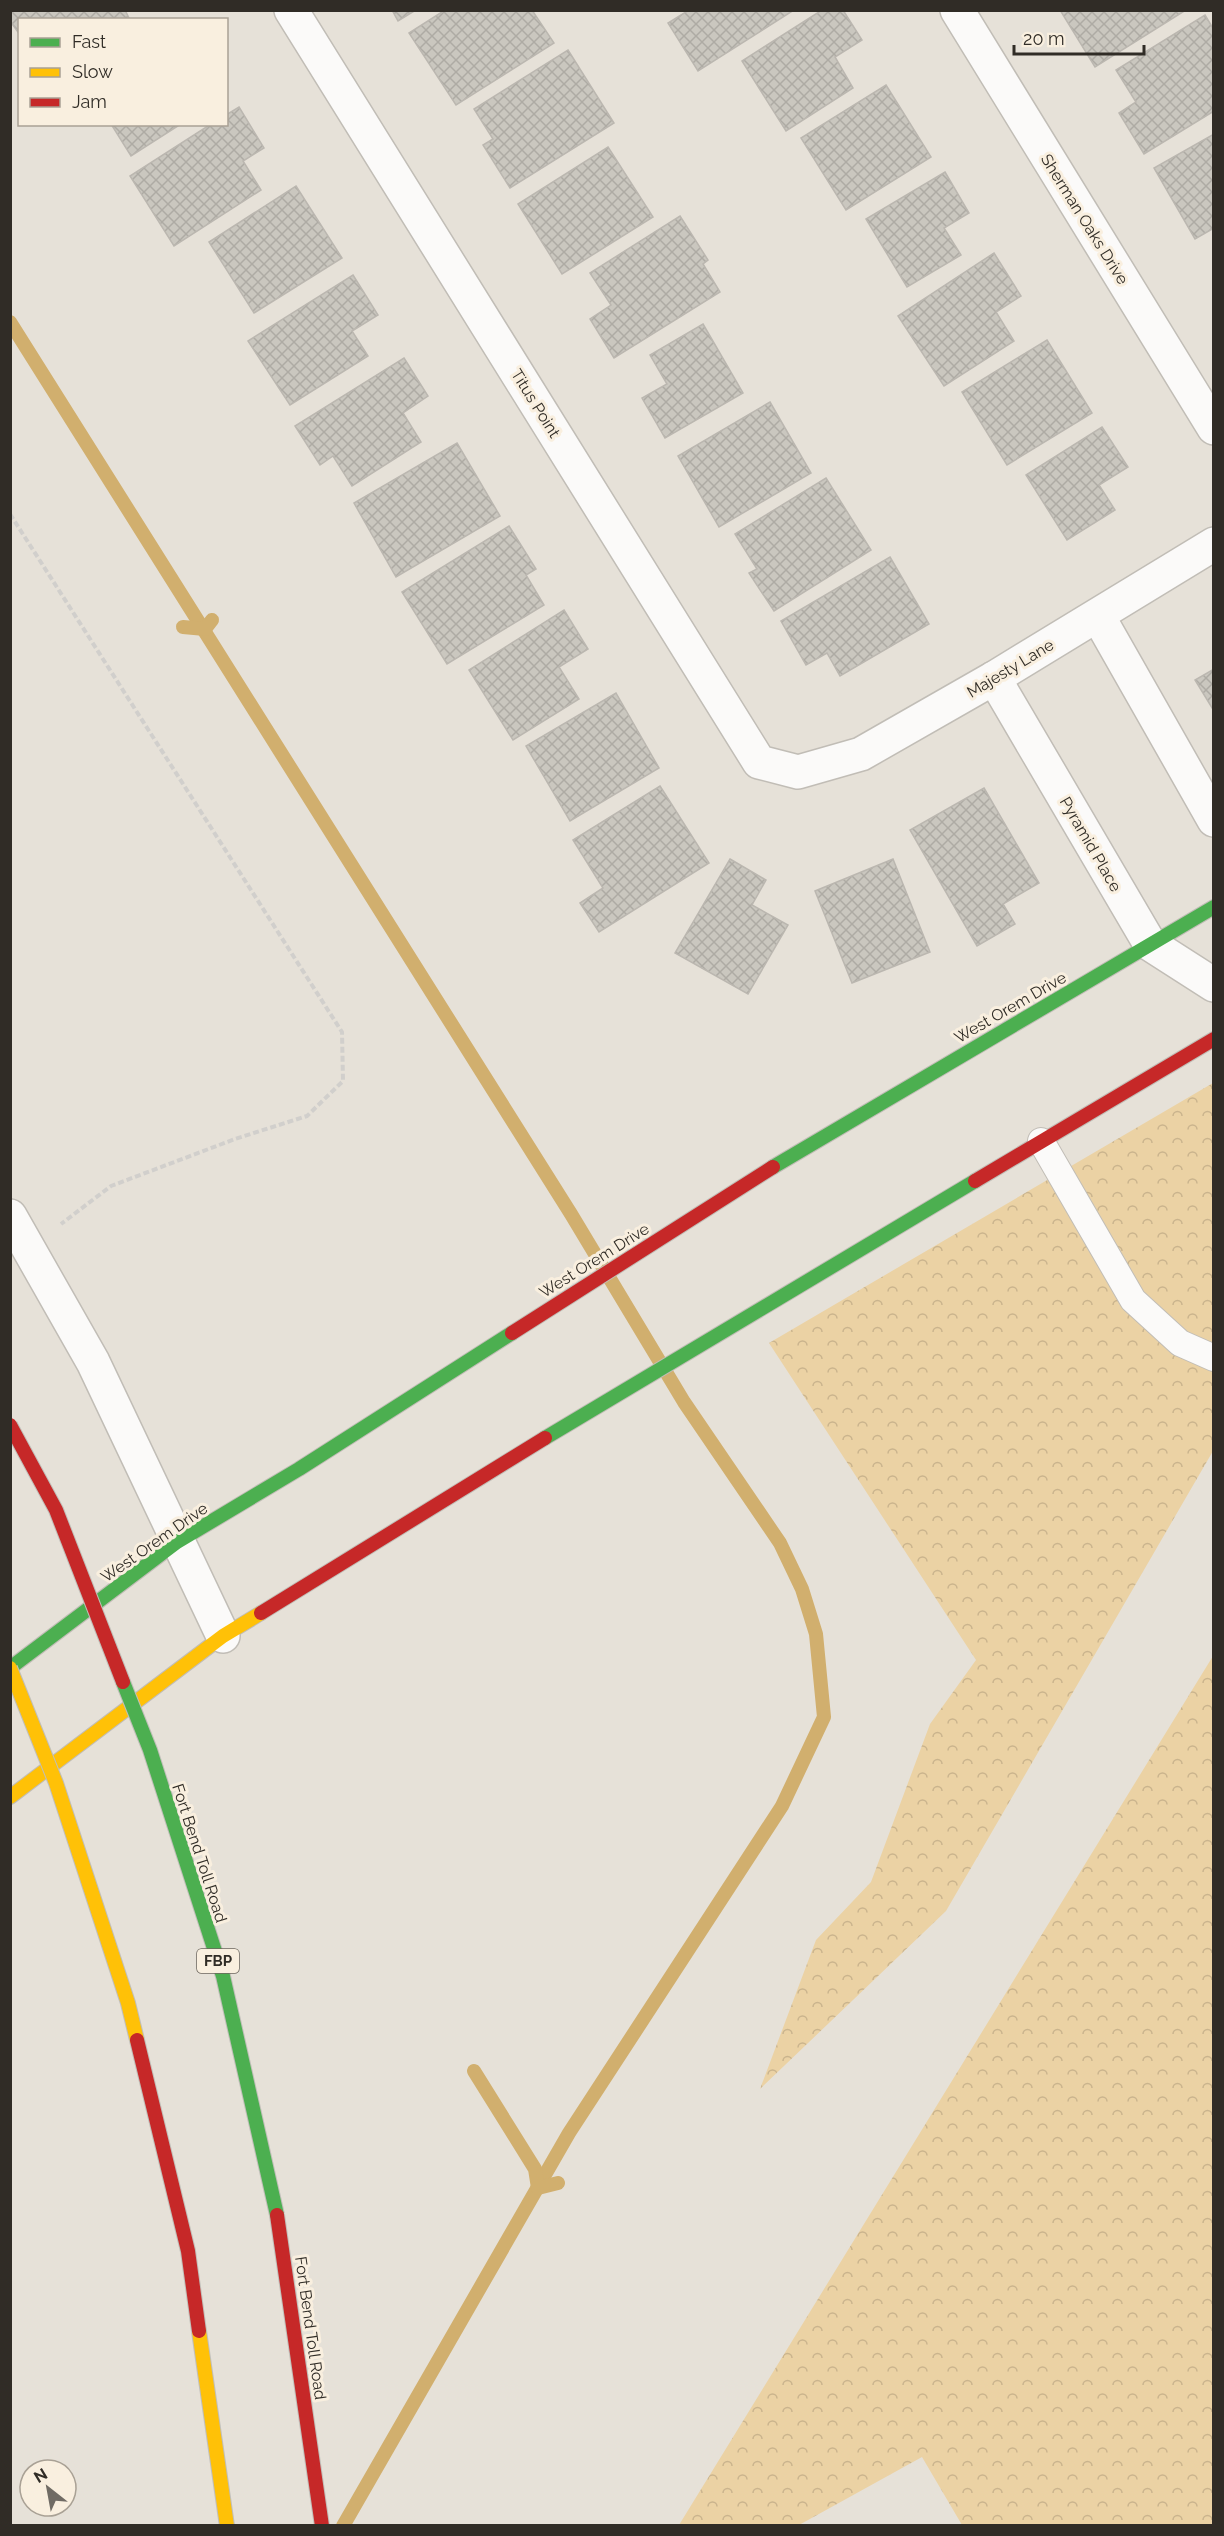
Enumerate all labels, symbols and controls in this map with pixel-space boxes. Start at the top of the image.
legend [18,18,228,126]
scale bar [1014,18,1144,56]
text: 20 m [1023,28,1065,49]
text: Fast [72,31,106,52]
text: Slow [72,61,113,82]
text: Jam [72,91,107,112]
street label: Sherman Oaks Drive [1037,151,1132,288]
street label: Titus Point [507,365,564,442]
street label: Majesty Lane [963,635,1057,702]
street label: Pyramid Place [1056,793,1125,895]
street label: West Orem Drive [951,968,1070,1047]
street label: West Orem Drive [536,1219,653,1302]
street label: West Orem Drive [97,1499,211,1586]
street label: Fort Bend Toll Road [168,1781,231,1925]
road number: FBP [197,1949,239,1973]
street label: Fort Bend Toll Road [291,2255,330,2401]
north arrow [18,2458,78,2518]
text: N [30,2464,51,2487]

